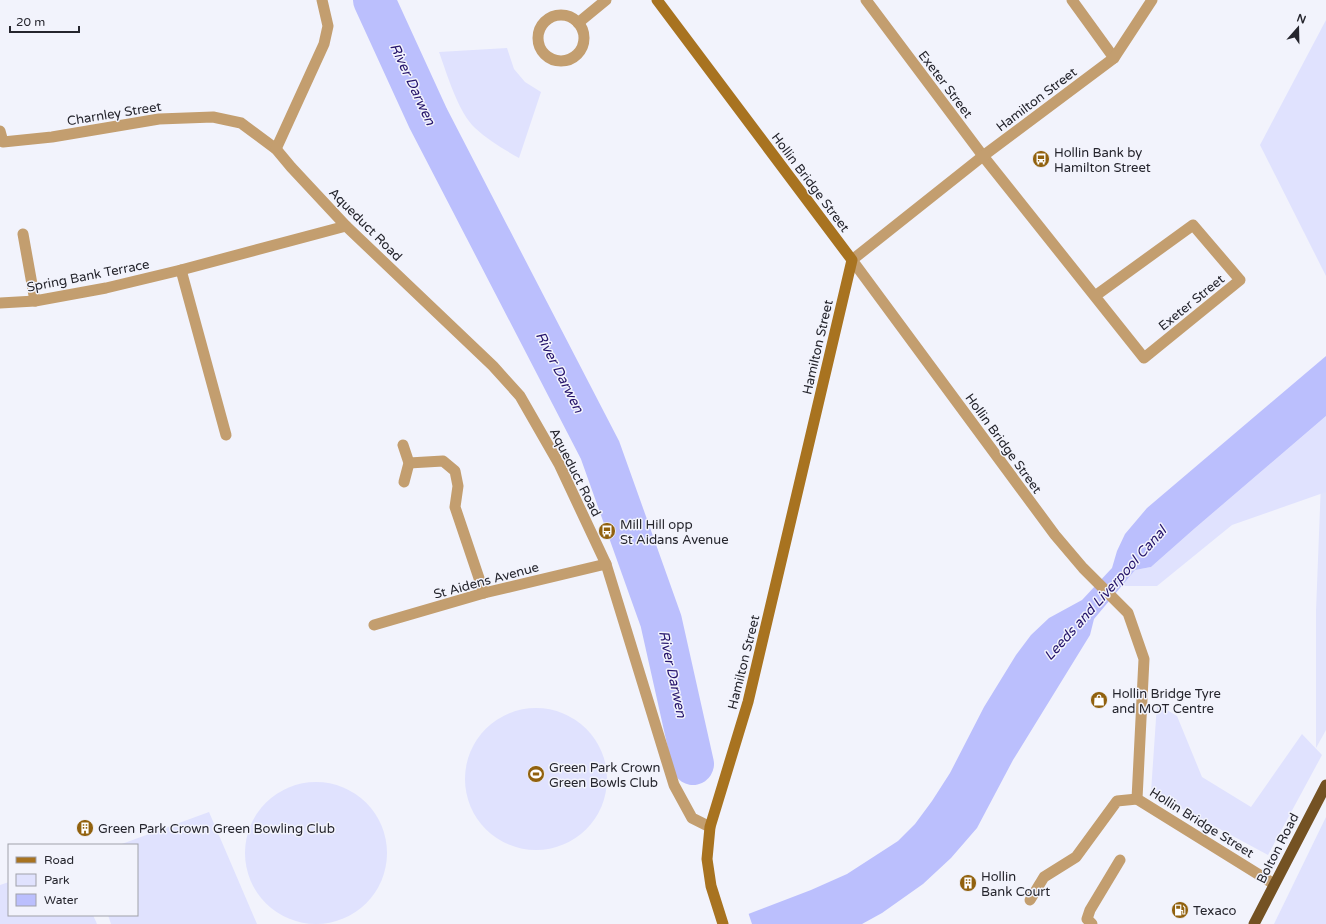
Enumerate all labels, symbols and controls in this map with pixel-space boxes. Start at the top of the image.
scale bar [10,8,79,34]
north arrow [1278,8,1318,48]
text: N [1295,11,1308,27]
text: 20 m [16,15,45,29]
water label: River Darwen [386,40,439,128]
street label: Exeter Street [915,48,976,121]
street label: Hamilton Street [993,64,1080,135]
street label: Charnley Street [66,99,162,129]
street label: Hollin Bridge Street [768,130,853,235]
place label: Hollin Bank by Hamilton Street [1054,145,1151,176]
bus stop icon: Hollin Bank by Hamilton Street [1031,149,1051,169]
street label: Aqueduct Road [325,185,405,265]
street label: Spring Bank Terrace [26,256,151,296]
street label: Exeter Street [1155,271,1228,334]
street label: Hamilton Street [799,298,837,396]
water label: River Darwen [532,329,587,416]
street label: Hollin Bridge Street [961,390,1045,497]
street label: Aqueduct Road [546,426,604,519]
place label: Mill Hill opp St Aidans Avenue [620,517,729,548]
bus stop icon: Mill Hill opp St Aidans Avenue [597,521,617,541]
water label: Leeds and Liverpool Canal [1041,522,1171,664]
street label: St Aidens Avenue [432,559,541,603]
street label: Hamilton Street [725,613,763,711]
water label: River Darwen [655,629,690,720]
place label: Hollin Bridge Tyre and MOT Centre [1112,686,1221,717]
shop icon: Hollin Bridge Tyre and MOT Centre [1089,690,1109,710]
place label: Green Park Crown Green Bowls Club [549,760,661,791]
sports icon: Green Park Crown Green Bowls Club [526,764,546,784]
street label: Hollin Bridge Street [1146,784,1257,861]
street label: Bolton Road [1253,811,1302,886]
building icon: Green Park Crown Green Bowling Club [75,818,95,838]
place label: Green Park Crown Green Bowling Club [98,821,335,837]
legend [8,844,138,916]
text: Road [44,853,74,867]
place label: Hollin Bank Court [981,869,1050,900]
text: Park [44,873,70,887]
building icon: Hollin Bank Court [958,873,978,893]
text: Water [44,893,79,907]
fuel station icon: Texaco [1170,900,1190,920]
place label: Texaco [1193,903,1237,919]

